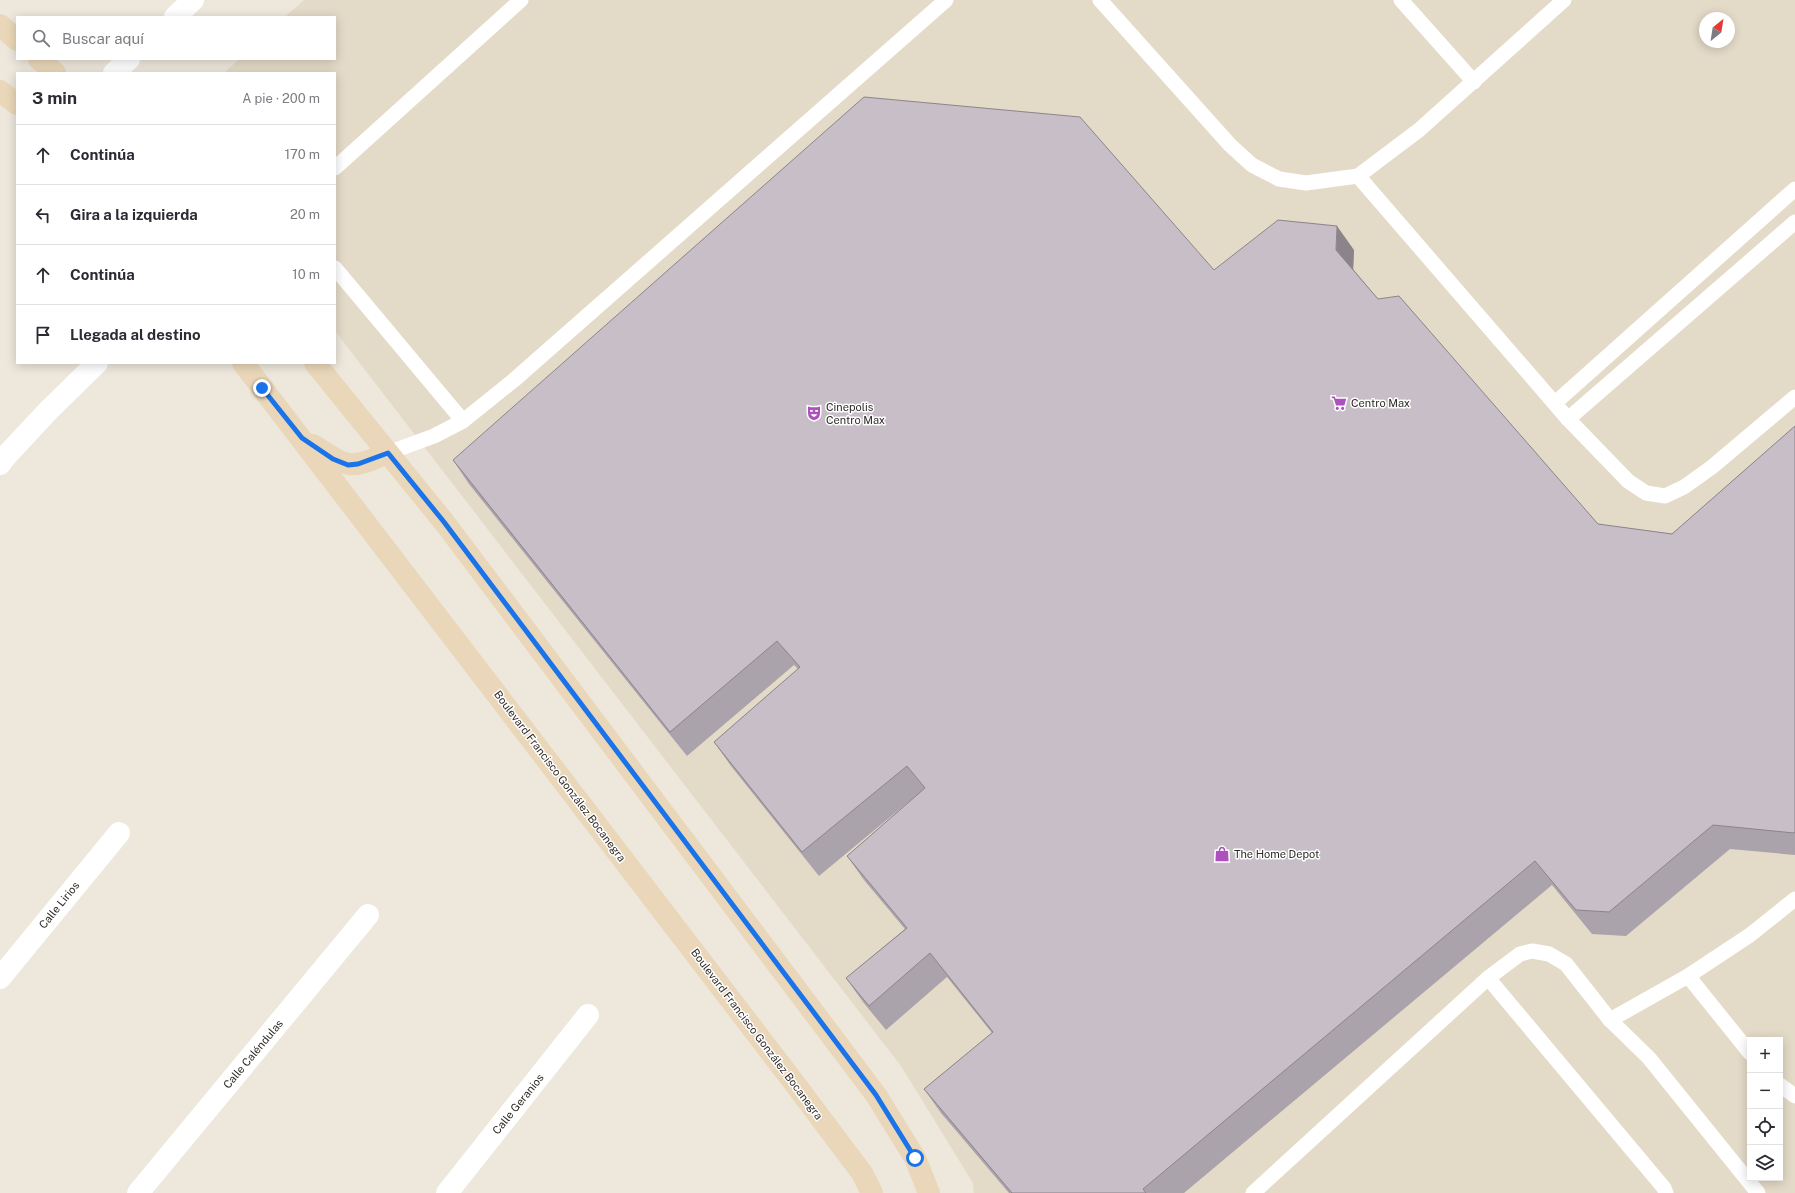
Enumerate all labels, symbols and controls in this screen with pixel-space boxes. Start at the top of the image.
north arrow [1699,12,1735,48]
search box [16,16,336,60]
icon: search [30,27,52,49]
text: Buscar aquí [62,30,144,47]
text: 3 min [32,88,77,108]
text: A pie · 200 m [242,91,320,106]
icon: ahead [32,144,54,166]
text: Continúa [70,146,135,163]
text: 170 m [285,147,320,162]
icon: left [32,204,54,226]
text: Gira a la izquierda [70,206,198,223]
text: 20 m [290,207,320,222]
icon: ahead [32,264,54,286]
text: Continúa [70,266,135,283]
text: 10 m [292,267,320,282]
icon: arrive [32,324,54,346]
text: Llegada al destino [70,326,201,343]
route end [253,379,271,397]
supermarket icon: Centro Max [1330,394,1348,412]
place label: Centro Max [1351,397,1410,409]
place label: Cinepolis Centro Max [826,401,885,426]
theatre icon: Cinepolis Centro Max [805,404,823,422]
street label: Boulevard Francisco González Bocanegra [492,688,628,864]
shop icon: The Home Depot [1213,845,1231,863]
place label: The Home Depot [1234,848,1319,860]
street label: Calle Lirios [37,879,82,931]
street label: Boulevard Francisco González Bocanegra [689,946,825,1122]
street label: Calle Caléndulas [221,1017,285,1091]
map controls [1747,1037,1783,1181]
button: + [1747,1037,1783,1073]
street label: Calle Geranios [490,1071,546,1137]
button: − [1747,1073,1783,1109]
button: locate [1747,1109,1783,1145]
button: layers [1747,1145,1783,1181]
route start [906,1149,924,1167]

